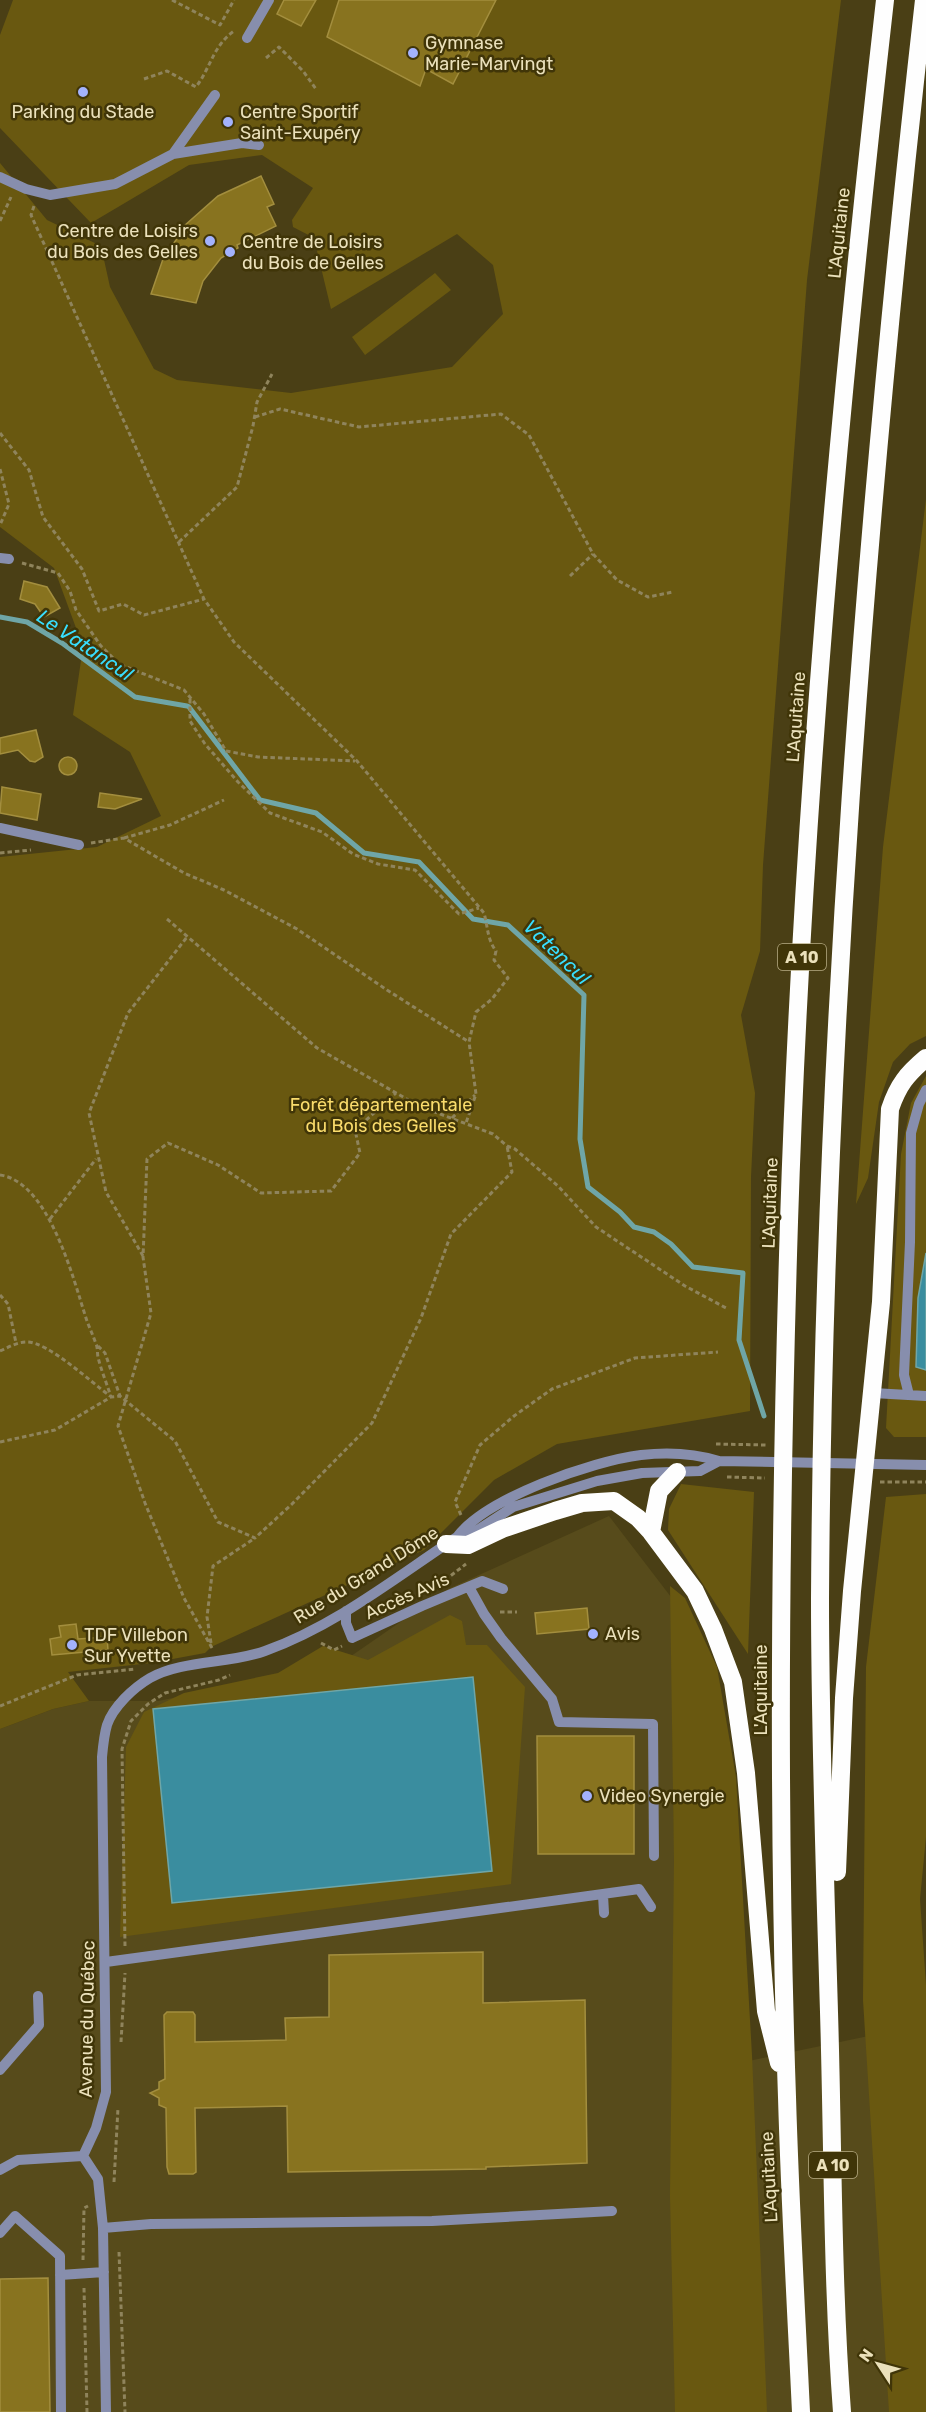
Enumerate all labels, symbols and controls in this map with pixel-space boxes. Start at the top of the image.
place label: Gymnase Marie-Marvingt [425,32,553,75]
marker: Gymnase Marie-Marvingt [406,46,420,60]
marker: Parking du Stade [76,85,90,99]
place label: Parking du Stade [12,101,154,123]
place label: Centre Sportif Saint-Exupéry [240,101,361,144]
marker: Centre Sportif Saint-Exupéry [221,115,235,129]
street label: L'Aquitaine [823,187,855,279]
place label: Centre de Loisirs du Bois des Gelles [47,220,198,263]
place label: Centre de Loisirs du Bois de Gelles [242,231,384,274]
marker: Centre de Loisirs du Bois des Gelles [203,234,217,248]
marker: Centre de Loisirs du Bois de Gelles [223,245,237,259]
water label: Le Vatancul [32,604,138,687]
street label: L'Aquitaine [782,671,810,763]
water label: Vatencul [519,914,596,990]
road number: A 10 [778,944,826,970]
park label: Forêt départementale du Bois des Gelles [290,1094,472,1137]
street label: L'Aquitaine [757,1157,783,1249]
street label: Rue du Grand Dôme [289,1521,443,1629]
street label: Accès Avis [361,1568,453,1624]
place label: Avis [605,1623,640,1645]
place label: TDF Villebon Sur Yvette [84,1624,188,1667]
marker: Avis [586,1627,600,1641]
marker: TDF Villebon Sur Yvette [65,1638,79,1652]
street label: L'Aquitaine [750,1644,772,1736]
place label: Video Synergie [599,1785,725,1807]
marker: Video Synergie [580,1789,594,1803]
street label: Avenue du Québec [75,1940,99,2098]
street label: L'Aquitaine [756,2131,782,2223]
road number: A 10 [809,2152,857,2178]
north arrow [848,2334,908,2394]
text: N [855,2345,877,2366]

